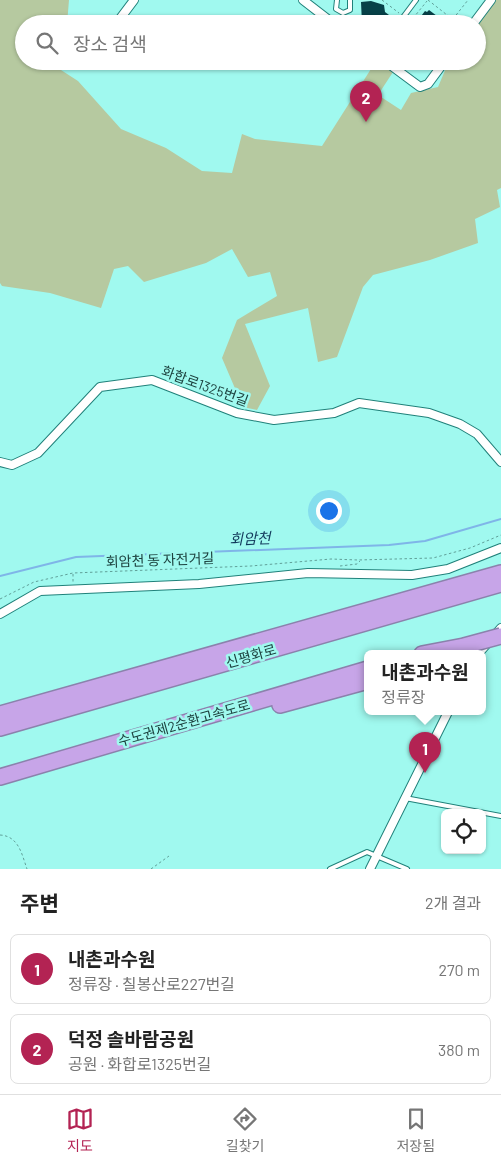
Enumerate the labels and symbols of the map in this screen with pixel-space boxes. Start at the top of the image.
pin: 2 [350,81,382,122]
street label: 화합로1325번길 [159,362,251,409]
your location [316,498,342,524]
water label: 회암천 [229,528,273,548]
street label: 회암천 동 자전거길 [105,549,215,570]
street label: 신평화로 [224,640,278,671]
street label: 수도권제2순환고속도로 [116,696,252,749]
pin: 1 [409,732,441,773]

